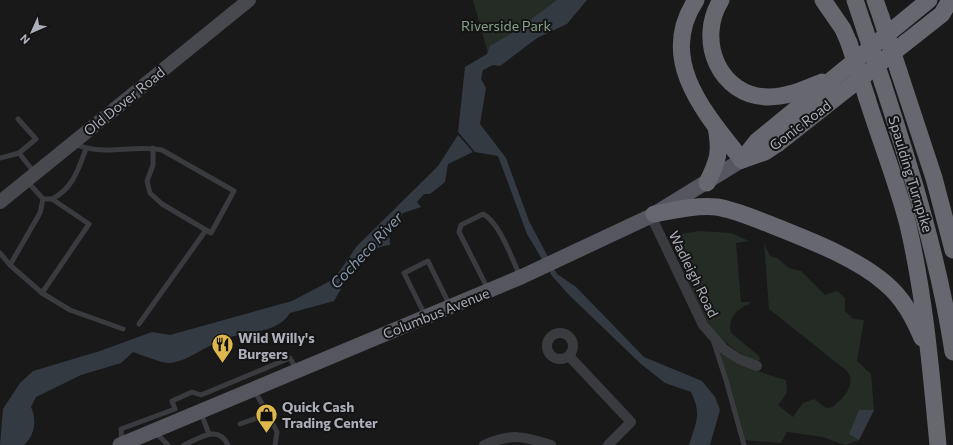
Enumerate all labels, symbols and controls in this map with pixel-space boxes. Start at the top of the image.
north arrow [12,12,52,52]
park label: Riverside Park [461,17,551,34]
text: N [17,32,32,47]
street label: Old Dover Road [80,63,168,139]
street label: Gonic Road [766,96,834,154]
street label: Spaulding Turnpike [885,114,937,234]
water label: Cocheco River [326,207,407,292]
street label: Wadleigh Road [666,228,722,320]
street label: Columbus Avenue [380,284,492,342]
place label: Wild Willy's Burgers [238,329,315,362]
restaurant icon: Wild Willy's Burgers [209,332,235,365]
place label: Quick Cash Trading Center [282,398,378,431]
shop icon: Quick Cash Trading Center [253,401,279,434]

